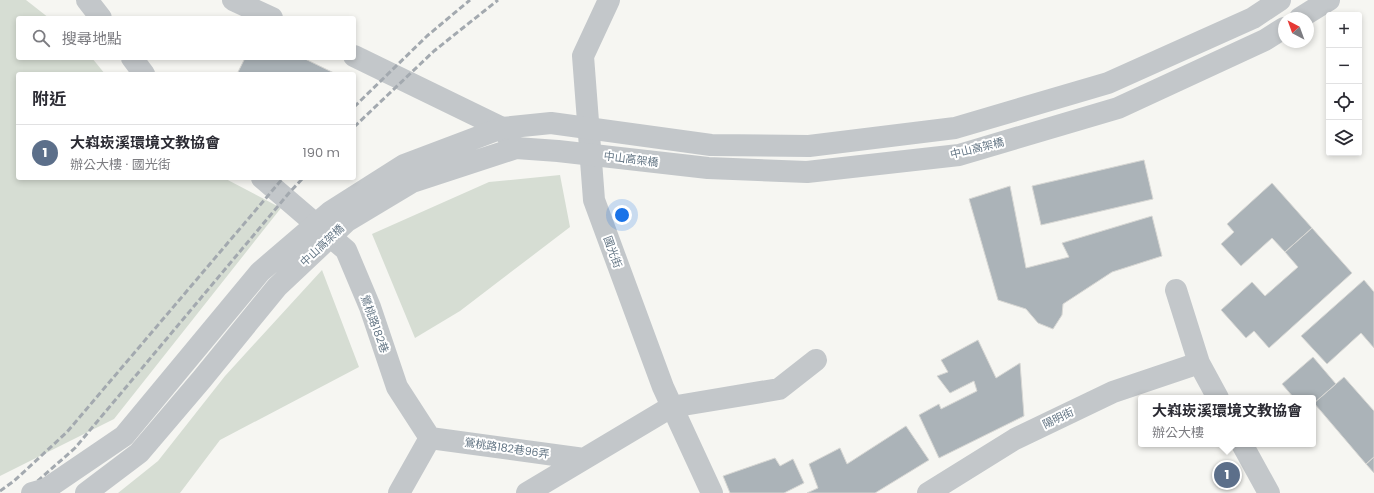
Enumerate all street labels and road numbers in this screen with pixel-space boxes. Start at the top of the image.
street label: 中山高架橋 [948,134,1006,162]
street label: 中山高架橋 [603,148,659,170]
street label: 中山高架橋 [296,220,348,270]
street label: 國光街 [600,234,626,270]
street label: 鶯桃路182巷 [357,293,393,355]
street label: 陽明街 [1040,404,1076,432]
street label: 鶯桃路182巷96弄 [463,434,551,462]

